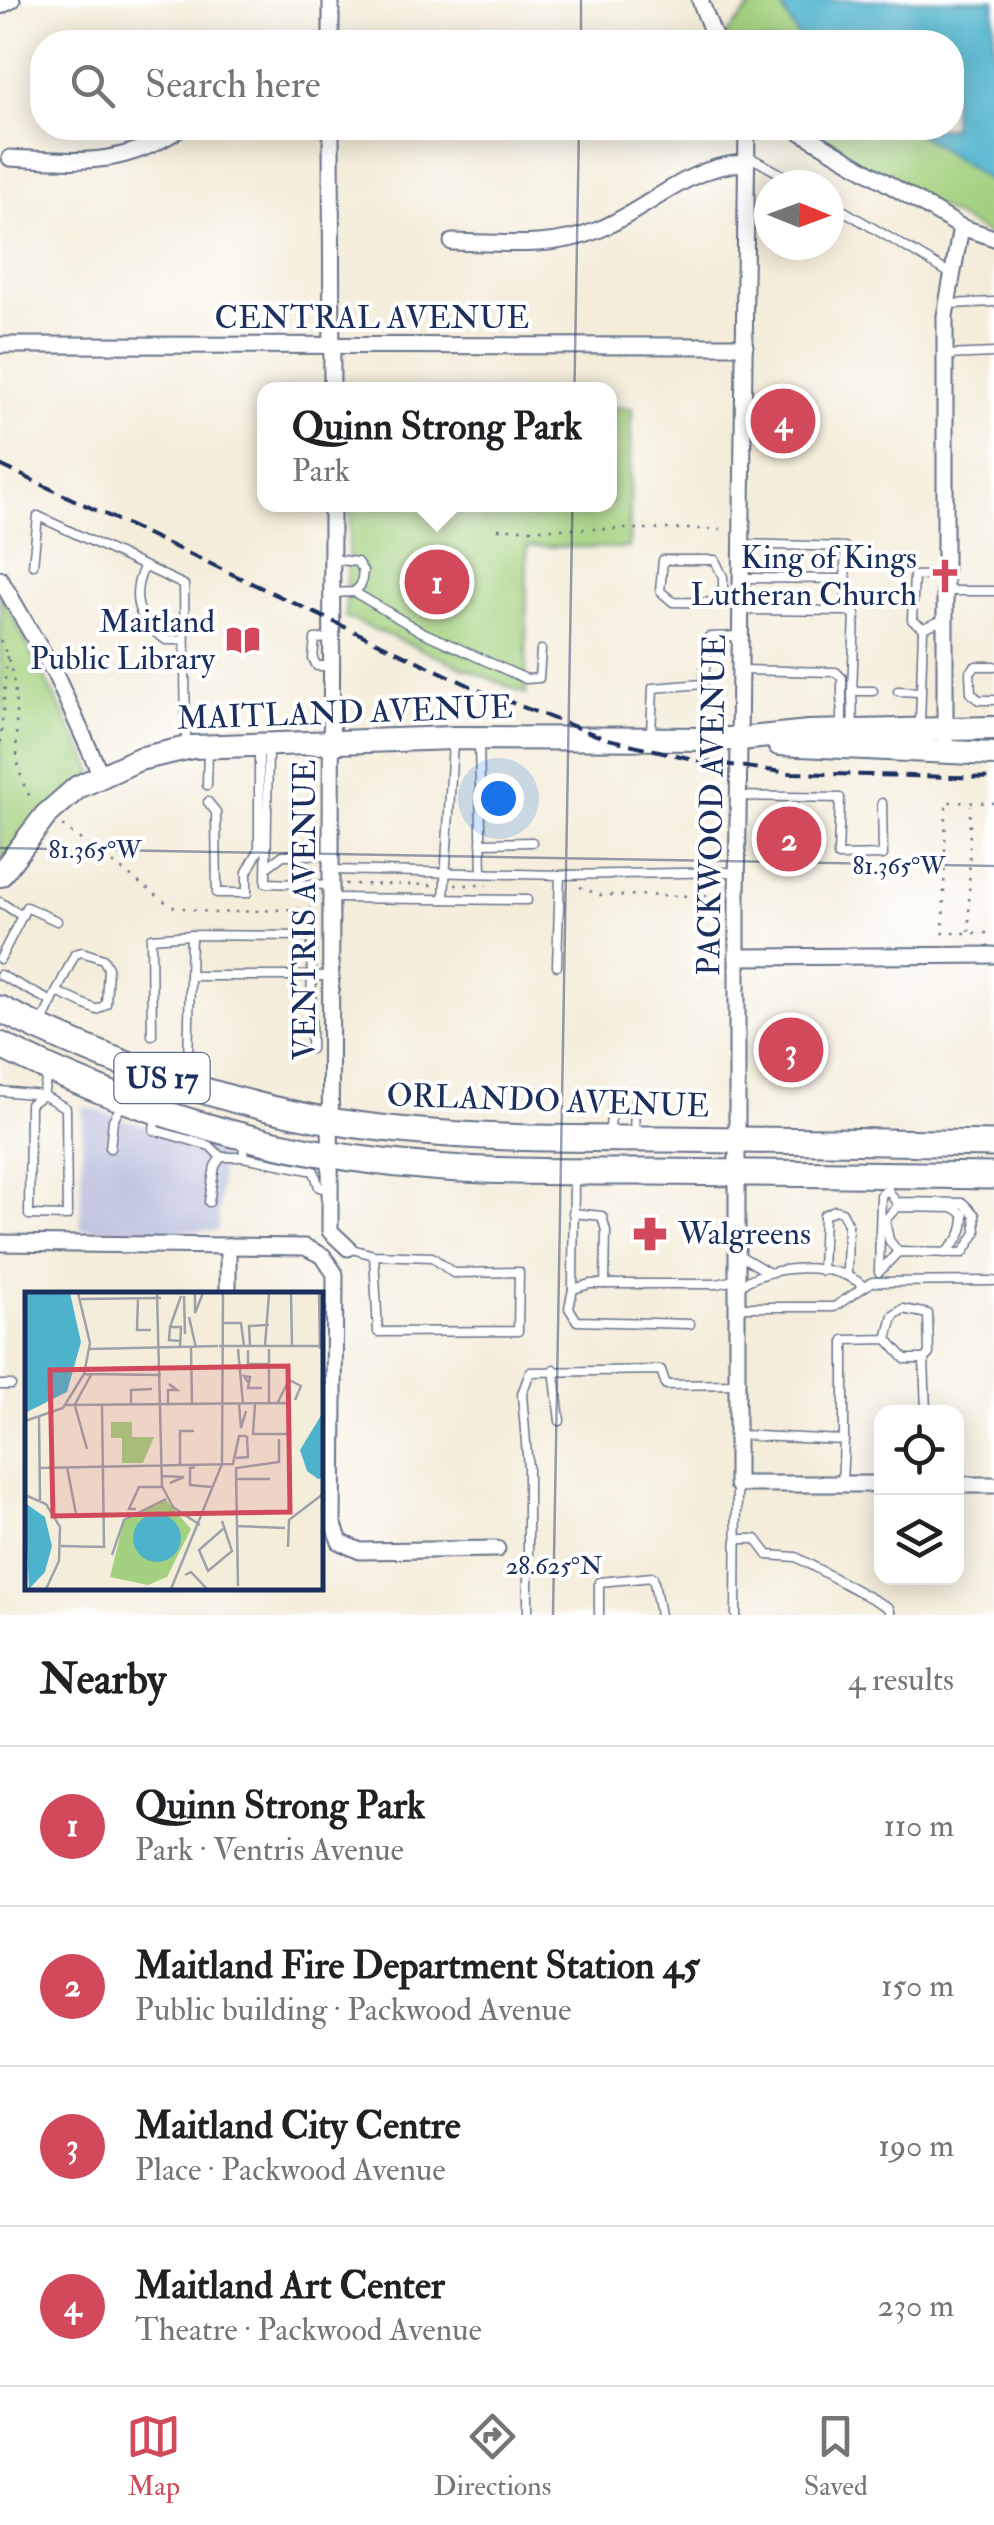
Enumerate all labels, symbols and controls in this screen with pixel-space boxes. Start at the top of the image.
search box [30,30,964,140]
icon: search [65,58,120,113]
text: Search here [145,61,321,109]
north arrow [754,170,844,260]
street label: CENTRAL AVENUE [215,298,529,338]
popup [257,382,617,512]
pin: 4 [750,384,816,458]
text: Quinn Strong Park [292,403,582,451]
text: Park [292,451,350,491]
place label: King of Kings Lutheran Church [690,538,917,615]
pin: 1 [404,544,470,620]
church icon: King of Kings Lutheran Church [926,557,964,595]
place label: Maitland Public Library [30,602,216,679]
library icon: Maitland Public Library [224,621,262,659]
street label: PACKWOOD AVENUE [689,634,735,976]
street label: MAITLAND AVENUE [176,687,514,739]
street label: VENTRIS AVENUE [285,759,325,1061]
your location [473,773,524,824]
pin: 2 [756,802,822,876]
text: 81.365°W [49,835,143,866]
text: 81.365°W [853,851,947,882]
pin: 3 [758,1012,824,1088]
road number: US 17 [114,1053,210,1103]
street label: ORLANDO AVENUE [386,1075,710,1127]
place label: Walgreens [677,1214,811,1254]
pharmacy icon: Walgreens [631,1215,669,1253]
inset map [25,1292,322,1590]
map controls [874,1405,964,1585]
button: locate [874,1405,964,1495]
button: layers [874,1495,964,1585]
text: 28.625°N [506,1551,603,1582]
text: Nearby [40,1654,166,1706]
text: 4 results [848,1660,954,1700]
text: Quinn Strong Park [135,1782,425,1830]
text: 1 [67,1806,78,1846]
text: 110 m [883,1806,954,1846]
text: Park · Ventris Avenue [135,1830,404,1870]
text: Maitland Fire Department Station 45 [135,1942,700,1990]
text: 2 [64,1966,81,2006]
text: 150 m [881,1966,954,2006]
text: Public building · Packwood Avenue [135,1990,571,2030]
text: Maitland City Centre [135,2102,461,2150]
text: 3 [66,2126,79,2166]
text: 190 m [878,2126,954,2166]
text: Place · Packwood Avenue [135,2150,446,2190]
text: Maitland Art Center [135,2262,445,2310]
text: 4 [64,2286,81,2326]
text: 230 m [878,2286,954,2326]
text: Theatre · Packwood Avenue [135,2310,482,2350]
tab: Map [126,2409,181,2504]
tab: Directions [434,2409,551,2504]
tab: Saved [804,2409,868,2504]

